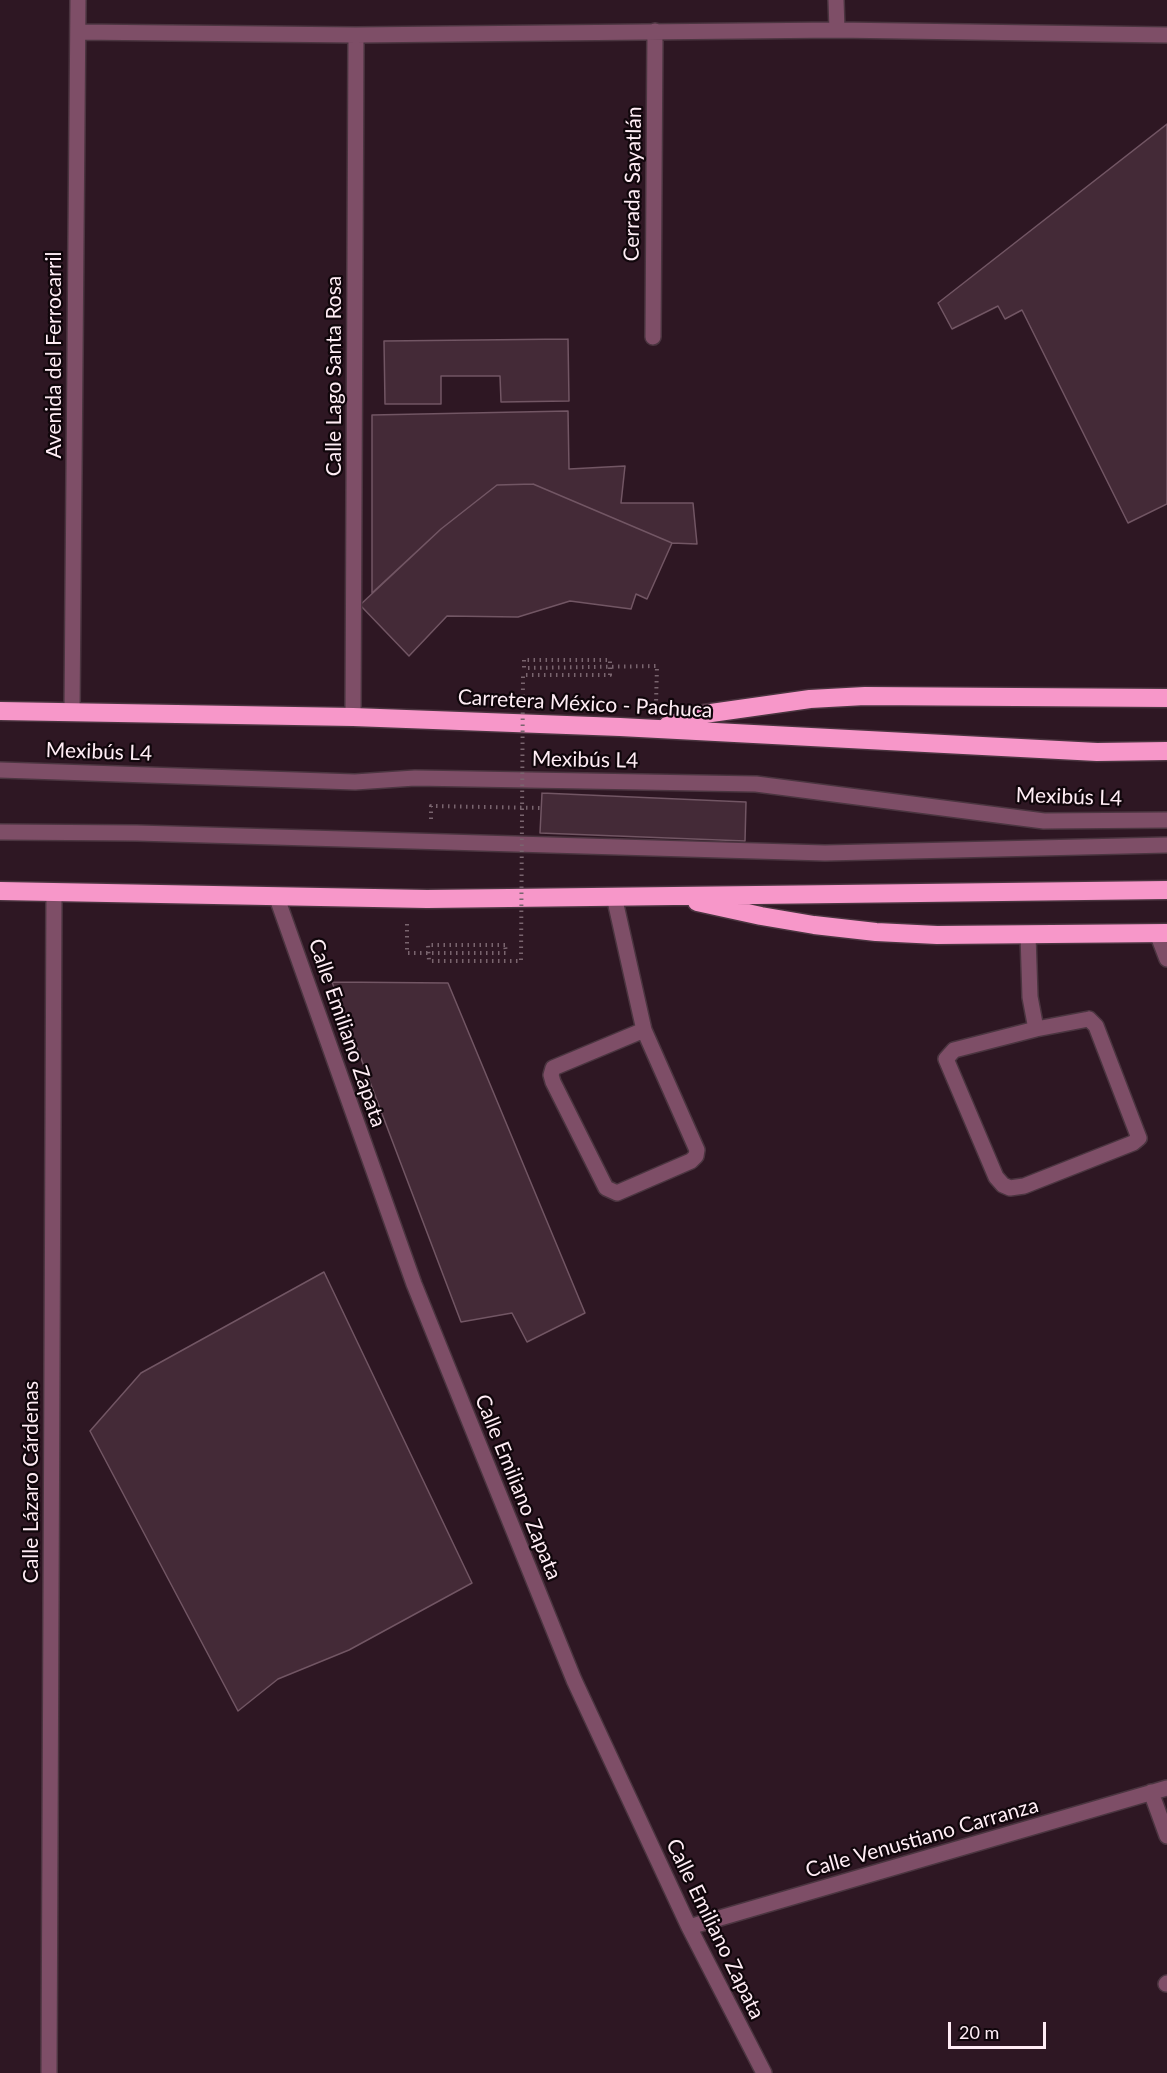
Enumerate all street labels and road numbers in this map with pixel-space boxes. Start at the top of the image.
street label: Cerrada Sayatlán [619,106,647,262]
street label: Avenida del Ferrocarril [41,251,67,459]
street label: Calle Lago Santa Rosa [321,276,347,476]
street label: Carretera México - Pachuca [457,685,713,723]
street label: Mexibús L4 [45,738,153,766]
street label: Mexibús L4 [532,746,638,774]
street label: Mexibús L4 [1015,783,1123,811]
street label: Calle Emiliano Zapata [303,936,391,1130]
street label: Calle Lázaro Cárdenas [18,1381,44,1583]
street label: Calle Emiliano Zapata [469,1391,567,1583]
street label: Calle Venustiano Carranza [803,1793,1041,1883]
street label: Calle Emiliano Zapata [660,1835,770,2023]

